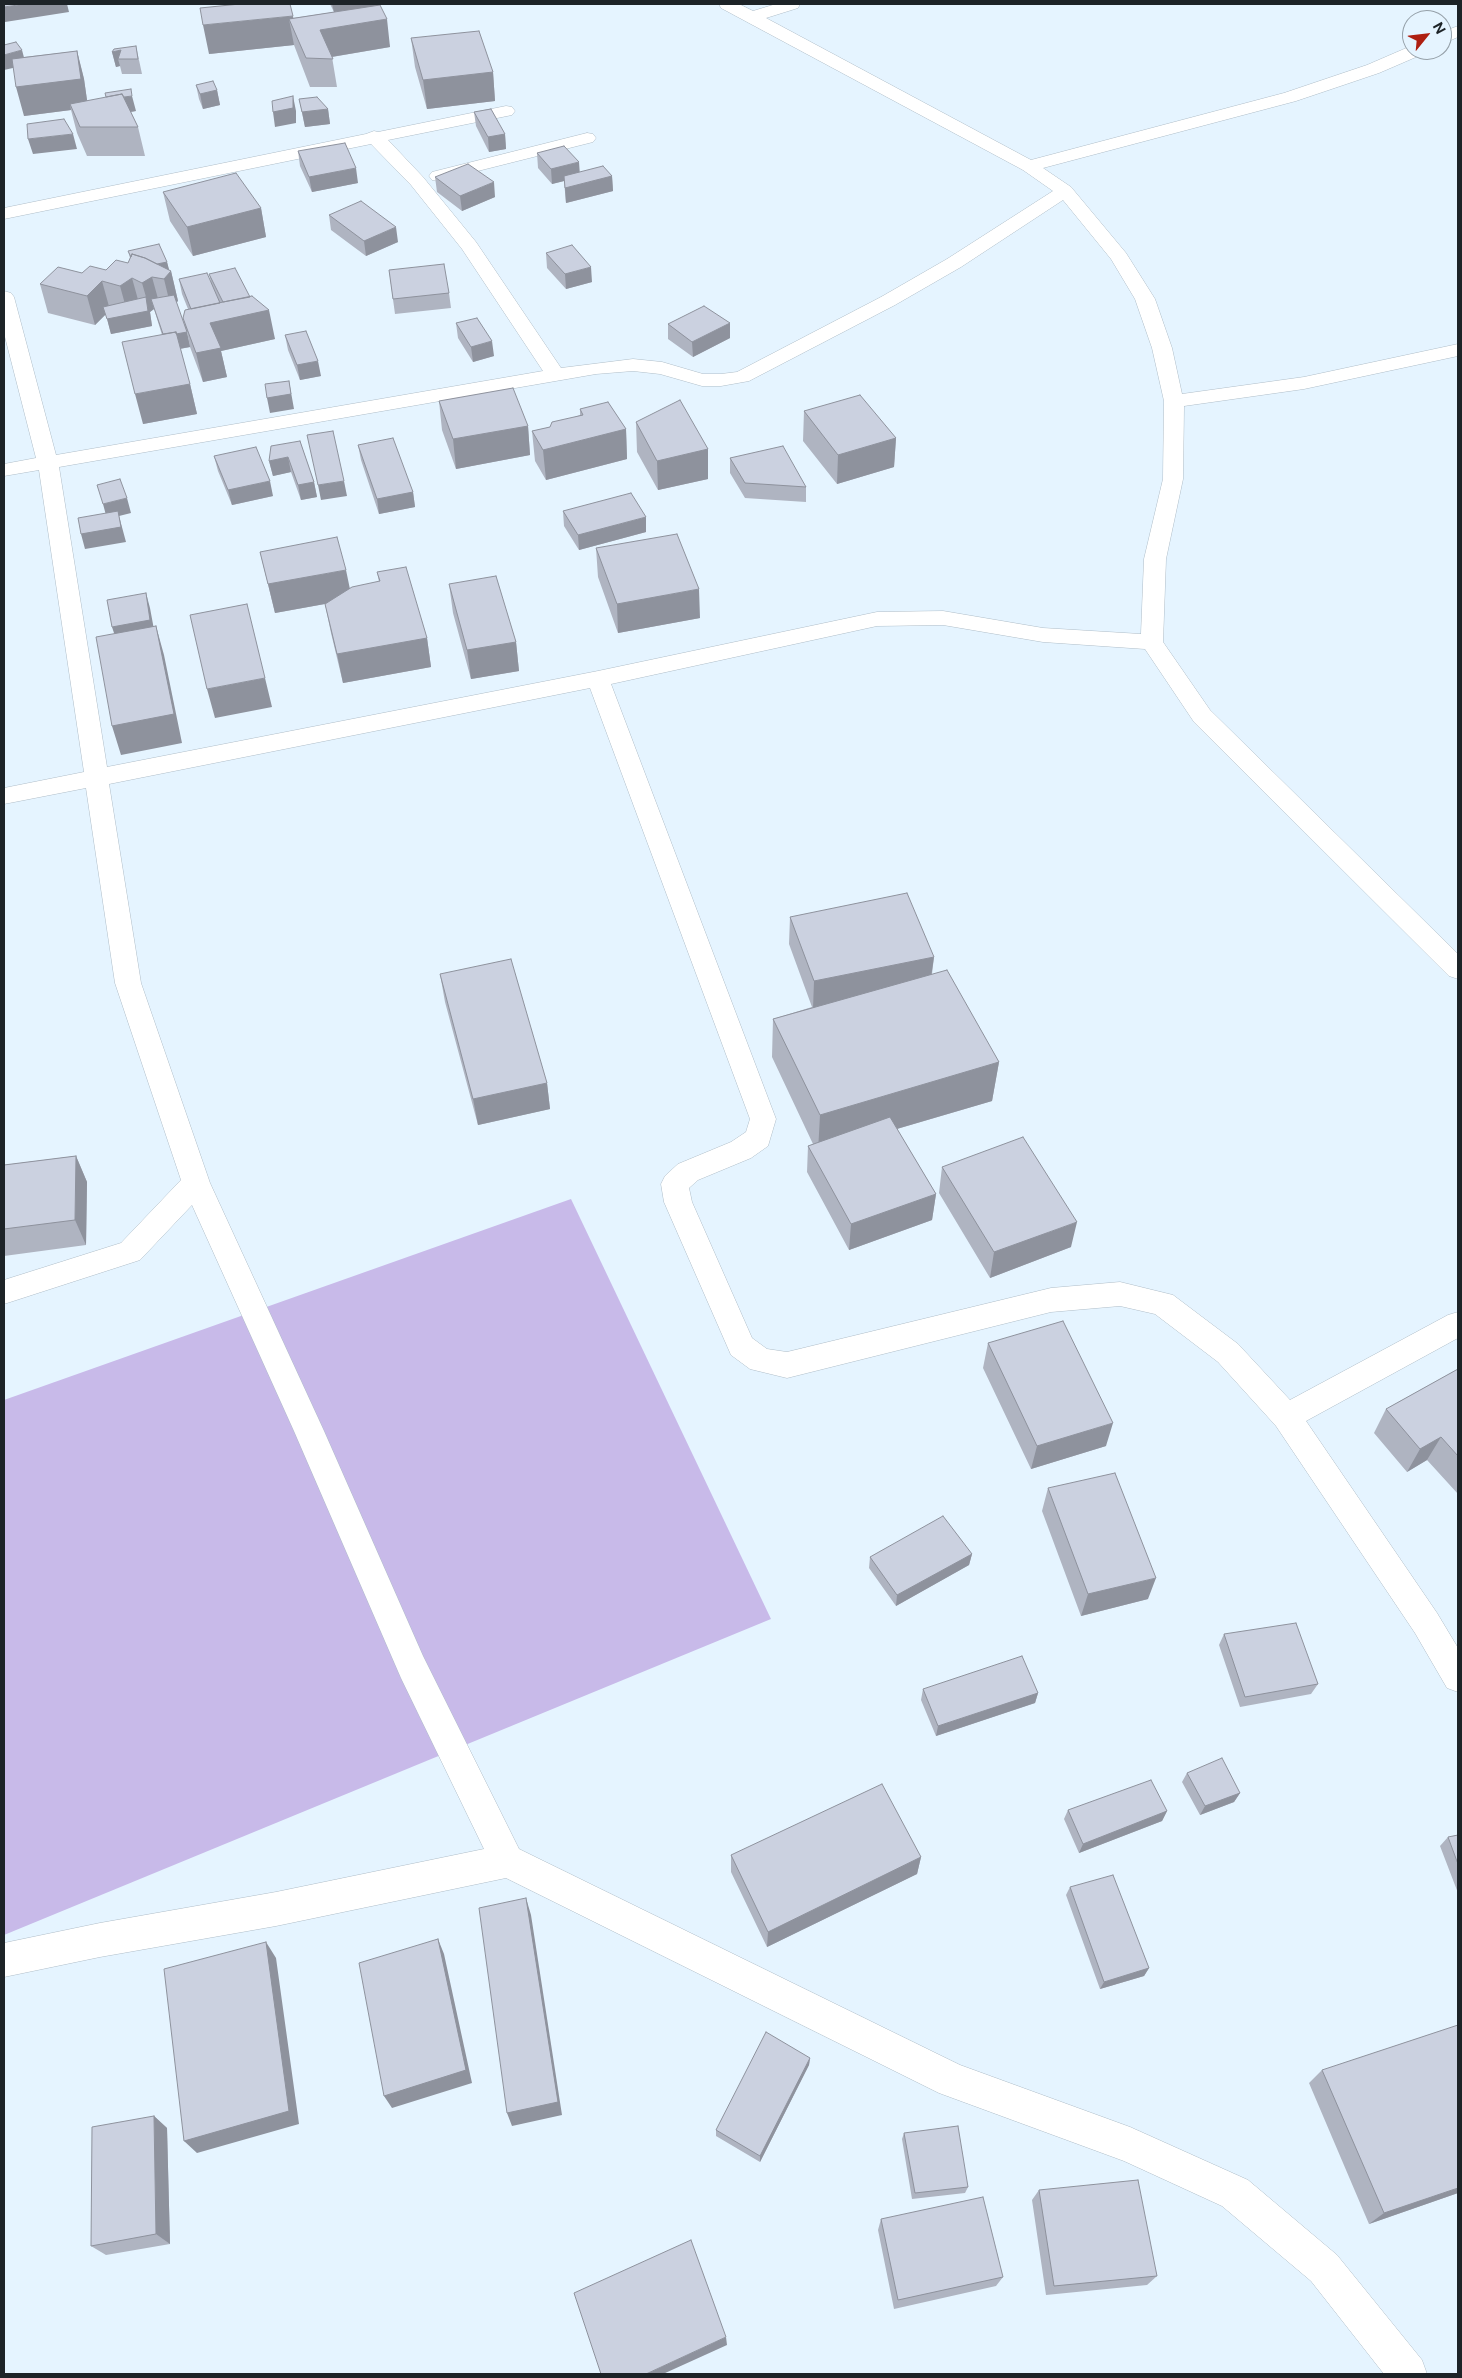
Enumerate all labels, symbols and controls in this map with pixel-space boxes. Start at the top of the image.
north arrow [1402,10,1452,60]
text: N [1430,20,1449,37]

